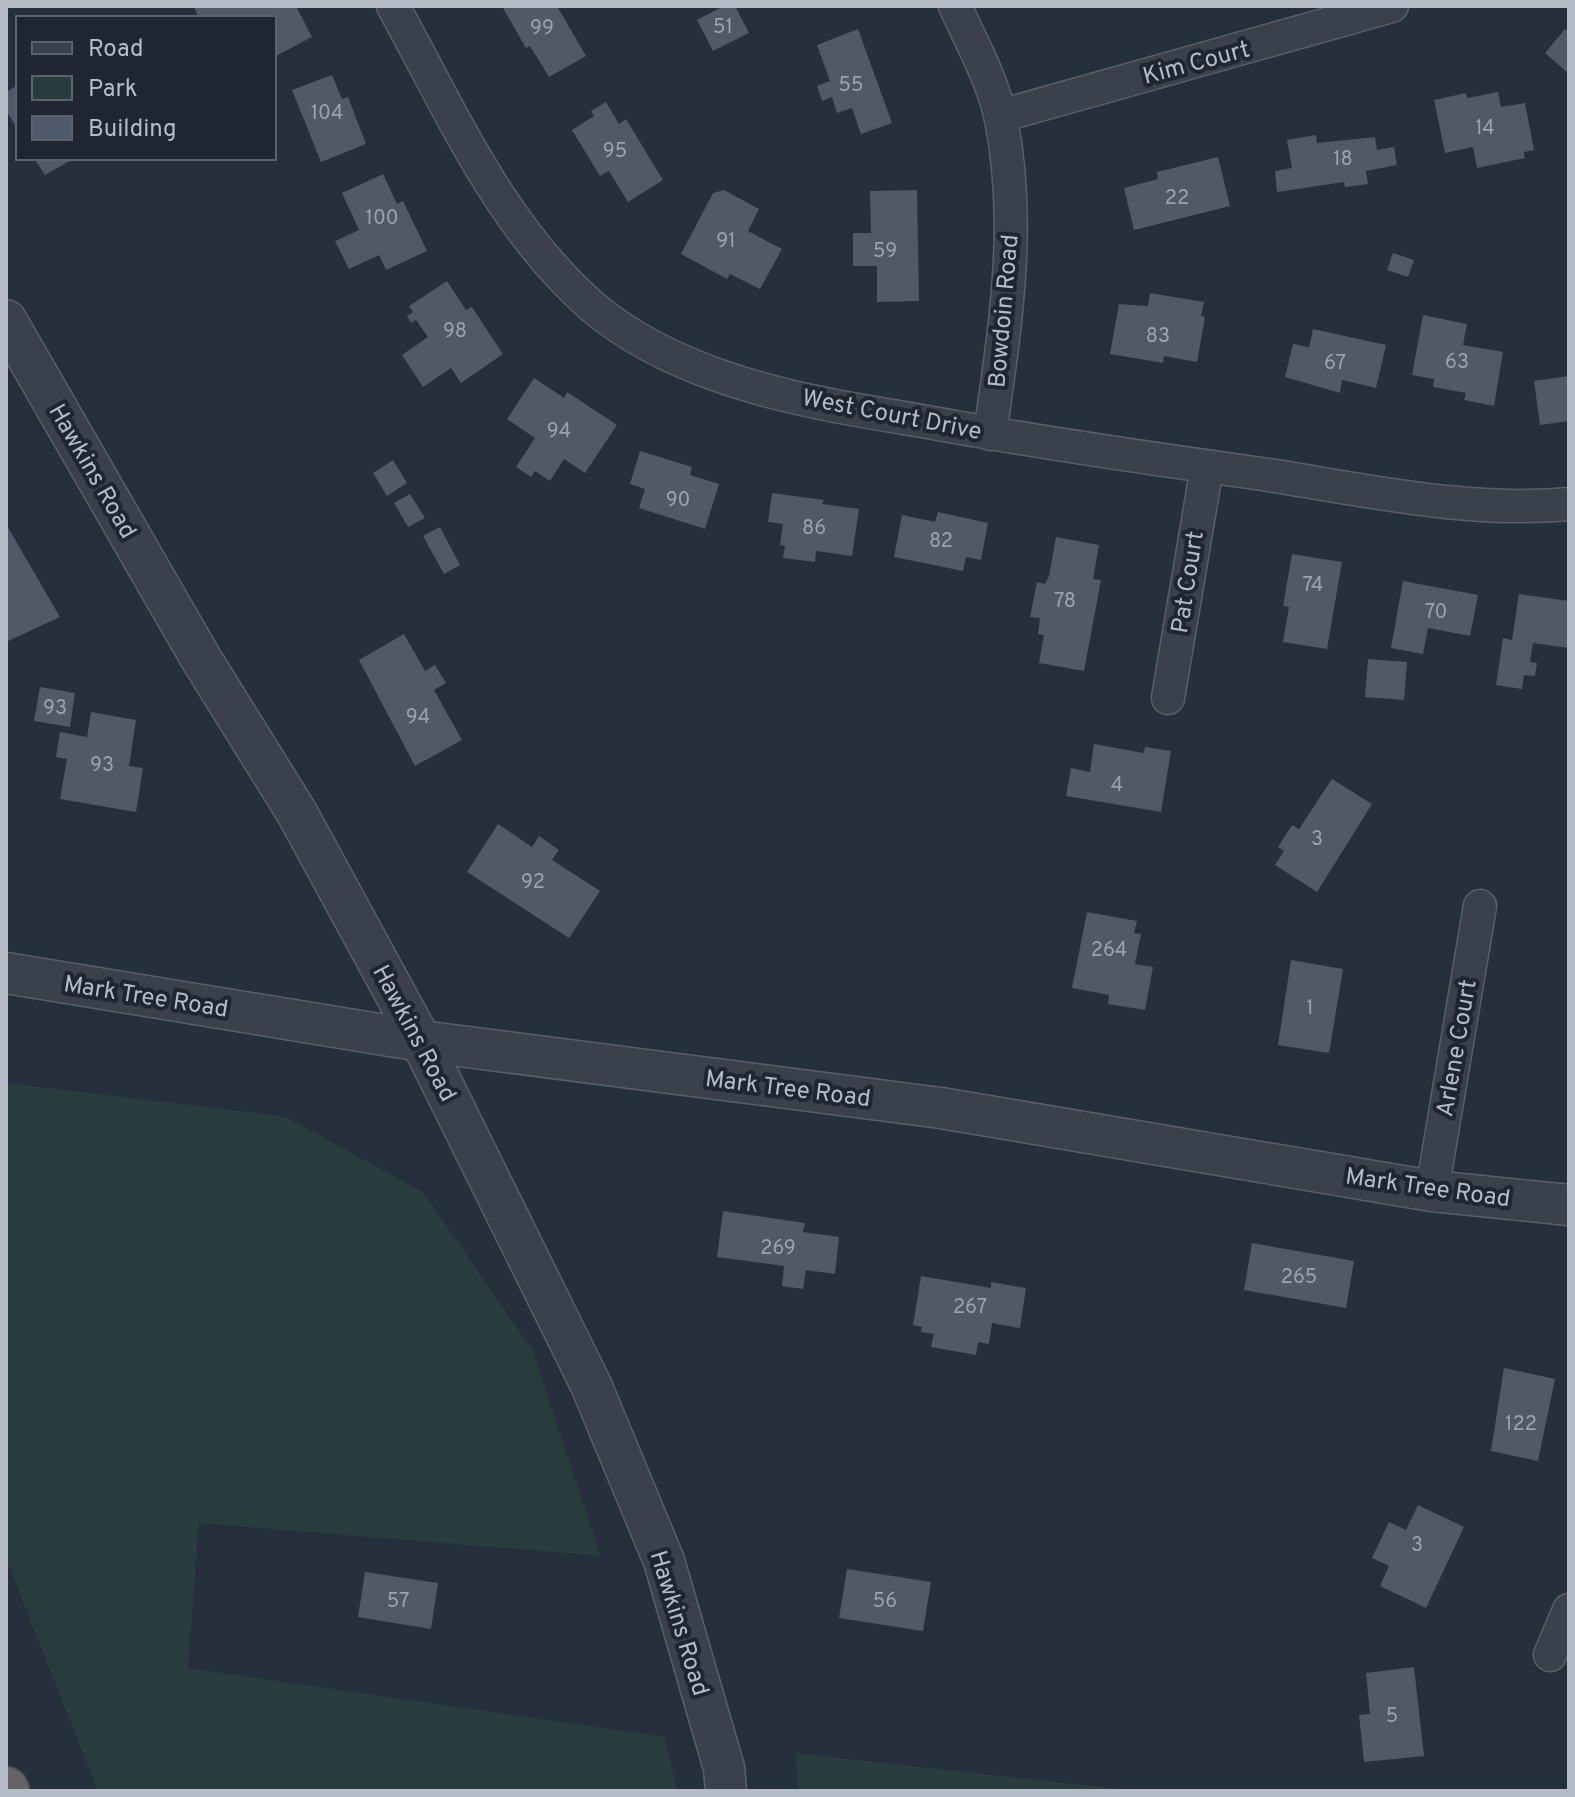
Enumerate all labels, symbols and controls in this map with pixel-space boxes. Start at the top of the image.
house number: 51 [713,15,733,41]
legend [16,16,276,160]
house number: 99 [530,16,554,42]
text: Road [88,35,144,65]
street label: Kim Court [1140,35,1253,93]
house number: 55 [839,73,863,99]
text: Park [88,75,138,105]
house number: 104 [311,101,343,127]
text: Building [88,115,177,145]
house number: 14 [1475,116,1495,142]
house number: 95 [603,139,627,165]
house number: 18 [1333,147,1353,173]
house number: 22 [1165,186,1189,212]
house number: 100 [366,206,398,232]
house number: 91 [716,229,736,255]
street label: Bowdoin Road [983,233,1027,389]
house number: 59 [873,239,897,265]
house number: 98 [443,319,467,345]
house number: 83 [1146,324,1170,350]
house number: 63 [1445,350,1469,376]
house number: 67 [1324,351,1346,377]
street label: West Court Drive [799,384,984,448]
street label: Hawkins Road [41,399,142,545]
house number: 94 [547,419,571,445]
house number: 90 [666,488,690,514]
house number: 86 [802,516,826,542]
house number: 82 [929,529,953,555]
street label: Pat Court [1166,529,1212,636]
house number: 74 [1303,573,1323,599]
house number: 78 [1054,589,1076,615]
house number: 70 [1425,600,1447,626]
house number: 93 [43,696,67,722]
house number: 94 [406,705,430,731]
house number: 93 [90,753,114,779]
house number: 4 [1111,773,1123,799]
house number: 3 [1311,827,1323,853]
house number: 92 [521,870,545,896]
house number: 264 [1091,938,1127,964]
street label: Hawkins Road [365,960,462,1107]
street label: Mark Tree Road [61,970,230,1026]
street label: Arlene Court [1431,977,1485,1119]
house number: 1 [1306,996,1314,1022]
street label: Mark Tree Road [703,1065,872,1115]
street label: Mark Tree Road [1343,1163,1512,1215]
house number: 269 [760,1236,796,1262]
house number: 265 [1281,1265,1317,1291]
house number: 267 [953,1295,987,1321]
house number: 122 [1505,1412,1537,1438]
house number: 3 [1411,1533,1423,1559]
street label: Hawkins Road [642,1547,714,1700]
house number: 57 [387,1589,409,1615]
house number: 56 [873,1589,897,1615]
house number: 5 [1386,1704,1398,1730]

